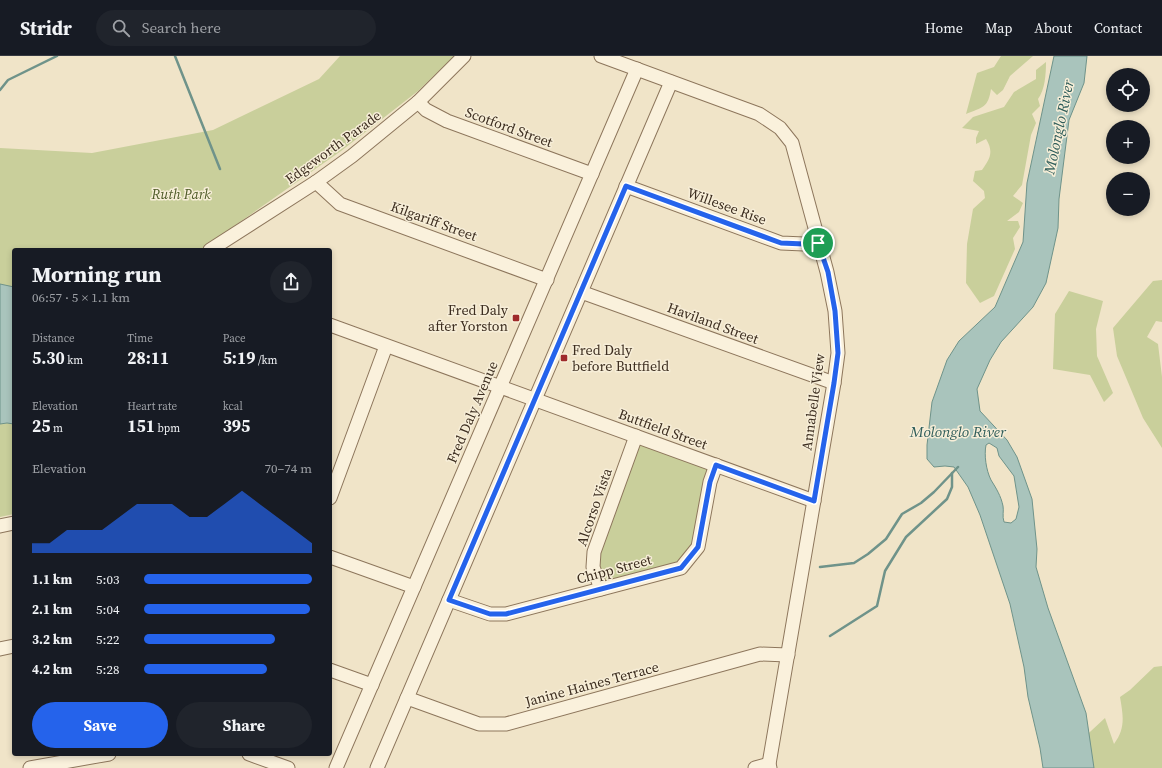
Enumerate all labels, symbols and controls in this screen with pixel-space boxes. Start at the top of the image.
search box [96,10,376,46]
text: Stridr [20,15,72,41]
icon: search [110,17,132,39]
text: Search here [142,17,221,38]
text: Home [925,18,963,38]
text: Map [985,18,1012,38]
text: About [1034,18,1072,38]
text: Contact [1094,18,1142,38]
map controls [1106,68,1150,216]
button: locate [1106,68,1150,112]
water label: Molonglo River [1038,77,1079,177]
street label: Scotford Street [462,102,556,152]
street label: Edgeworth Parade [281,105,385,189]
button: + [1106,120,1150,164]
button: − [1106,172,1150,216]
street label: Willesee Rise [685,182,769,230]
park label: Ruth Park [150,184,211,204]
street label: Kilgariff Street [388,196,480,246]
pin [801,226,835,260]
icon: arrive [807,232,829,254]
text: Morning run [32,259,162,289]
button: share [270,261,312,303]
text: 06:57 · 5 × 1.1 km [32,289,130,306]
street label: Haviland Street [665,297,762,349]
place label: Fred Daly after Yorston [428,300,509,336]
marker: Fred Daly after Yorston [511,313,521,323]
text: Distance [32,331,75,346]
text: Time [127,331,153,346]
text: Pace [223,331,246,346]
place label: Fred Daly before Buttfield [572,340,669,376]
text: 5.30 [32,346,65,370]
text: 28:11 [127,346,169,370]
text: 5:19 [223,346,255,370]
street label: Annabelle View [796,352,830,452]
text: km [65,353,83,368]
text: /km [255,353,278,368]
marker: Fred Daly before Buttfield [559,353,569,363]
street label: Fred Daly Avenue [441,358,503,466]
text: Elevation [32,399,78,414]
text: Heart rate [127,399,177,414]
text: kcal [223,399,243,414]
street label: Buttfield Street [616,404,711,454]
text: 25 [32,414,50,438]
text: 151 [127,414,155,438]
text: 395 [223,414,250,438]
text: m [50,421,63,436]
text: bpm [155,421,180,436]
water label: Molonglo River [909,421,1007,442]
text: Elevation [32,460,86,477]
text: 70–74 m [265,460,312,477]
street label: Alcorso Vista [571,464,617,549]
street label: Chipp Street [574,549,654,589]
text: 1.1 km [32,571,72,588]
text: 5:03 [96,571,119,588]
text: 2.1 km [32,601,72,618]
text: 5:04 [96,601,119,618]
text: 3.2 km [32,631,72,648]
text: 5:22 [96,631,119,648]
street label: Janine Haines Terrace [522,657,661,712]
text: 4.2 km [32,661,72,678]
text: 5:28 [96,661,119,678]
button: Save [32,702,168,748]
button: Share [176,702,312,748]

